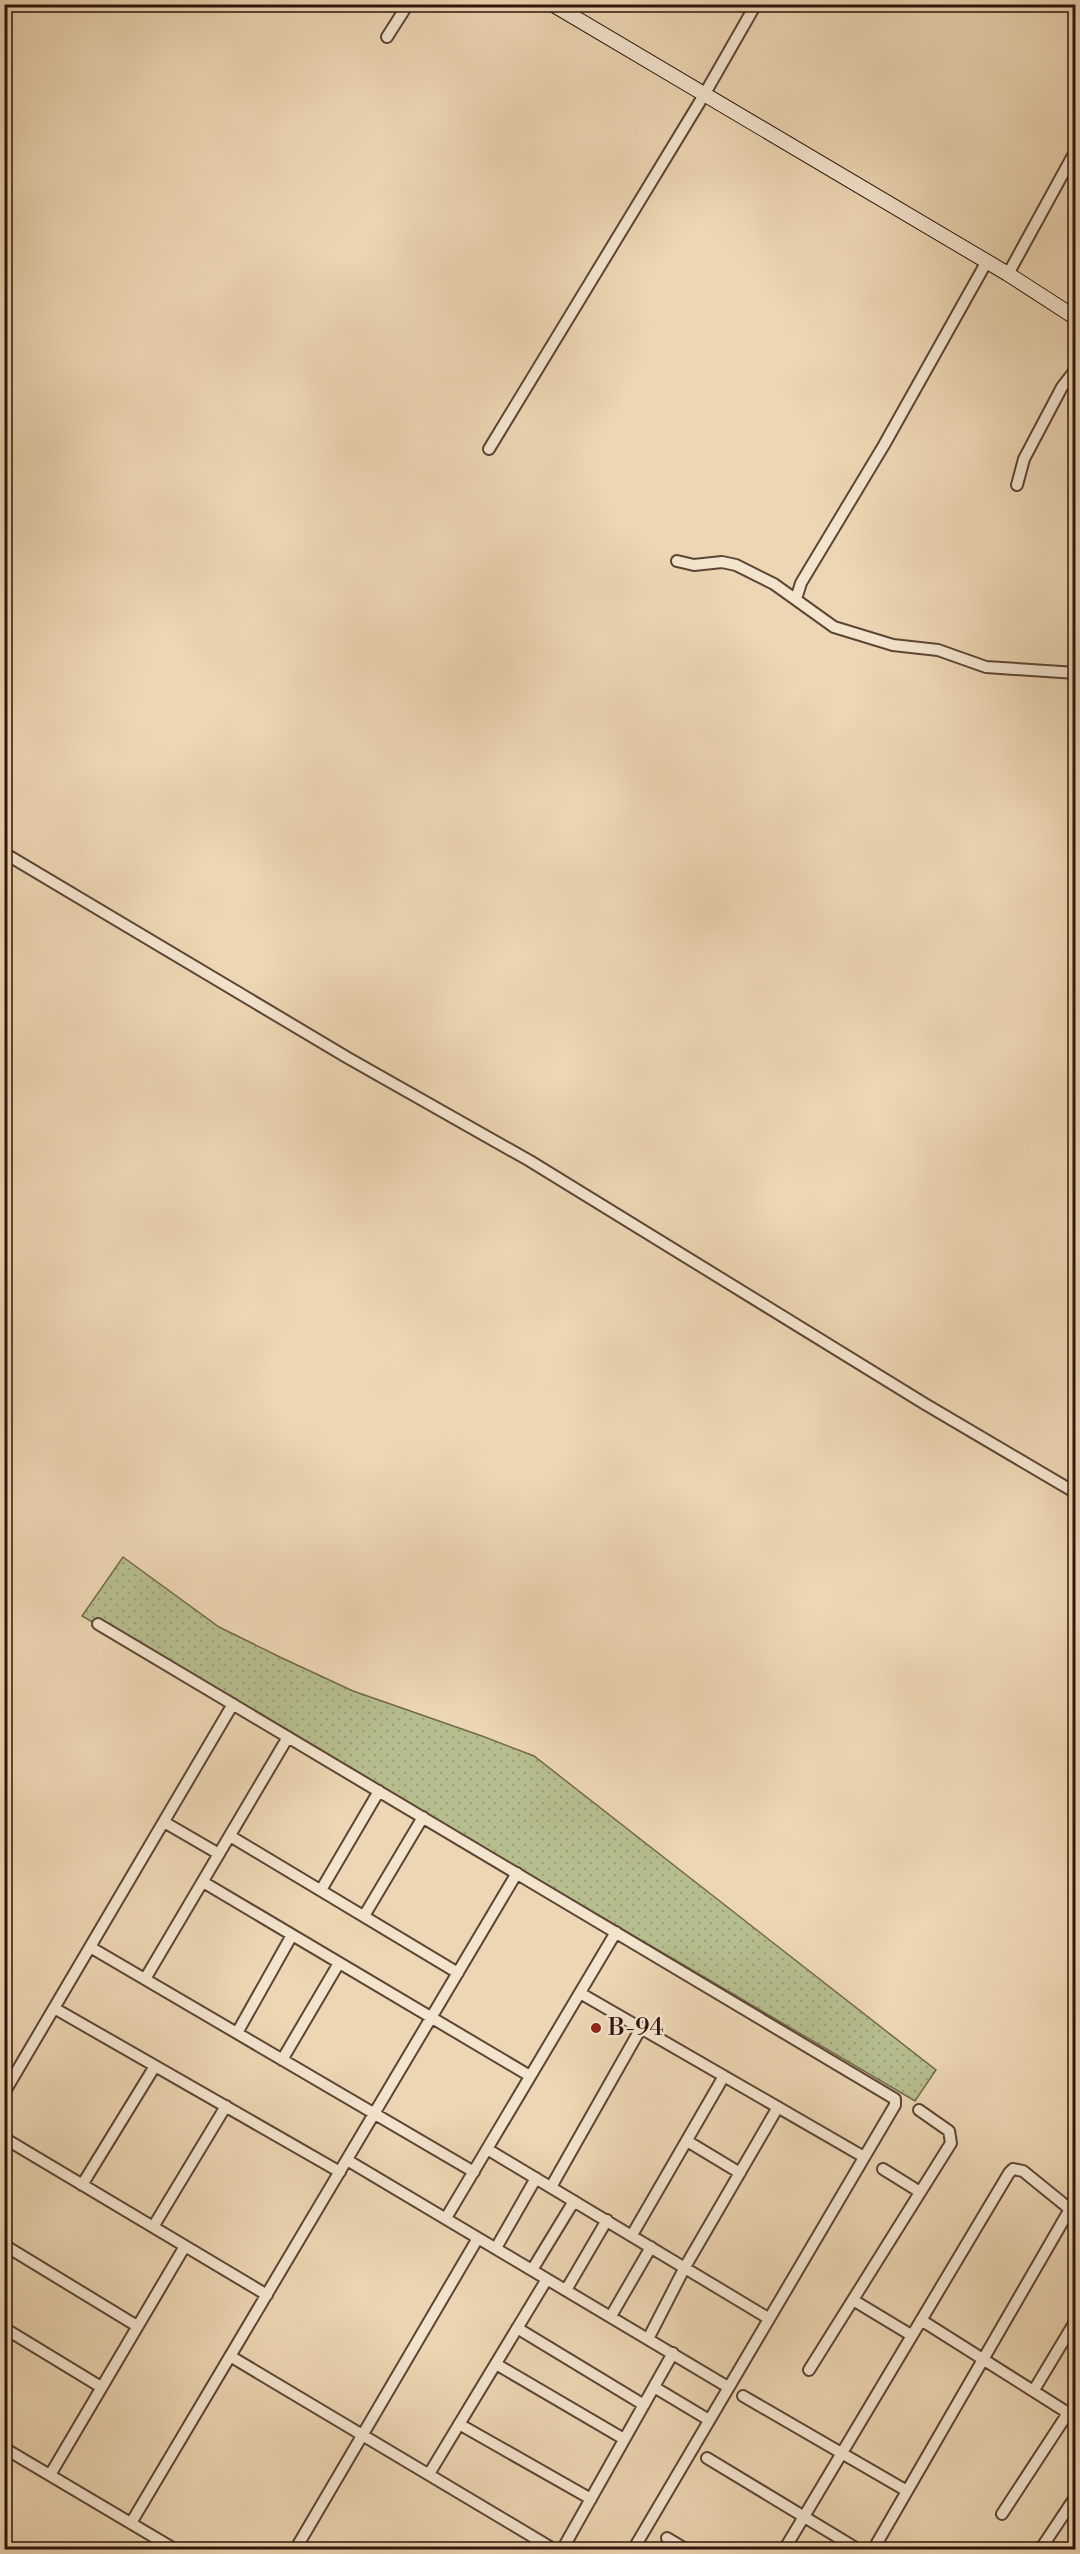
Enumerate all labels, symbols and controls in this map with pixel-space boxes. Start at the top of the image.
place label: B-94 [607,2013,664,2043]
marker: B-94 [589,2021,603,2035]

